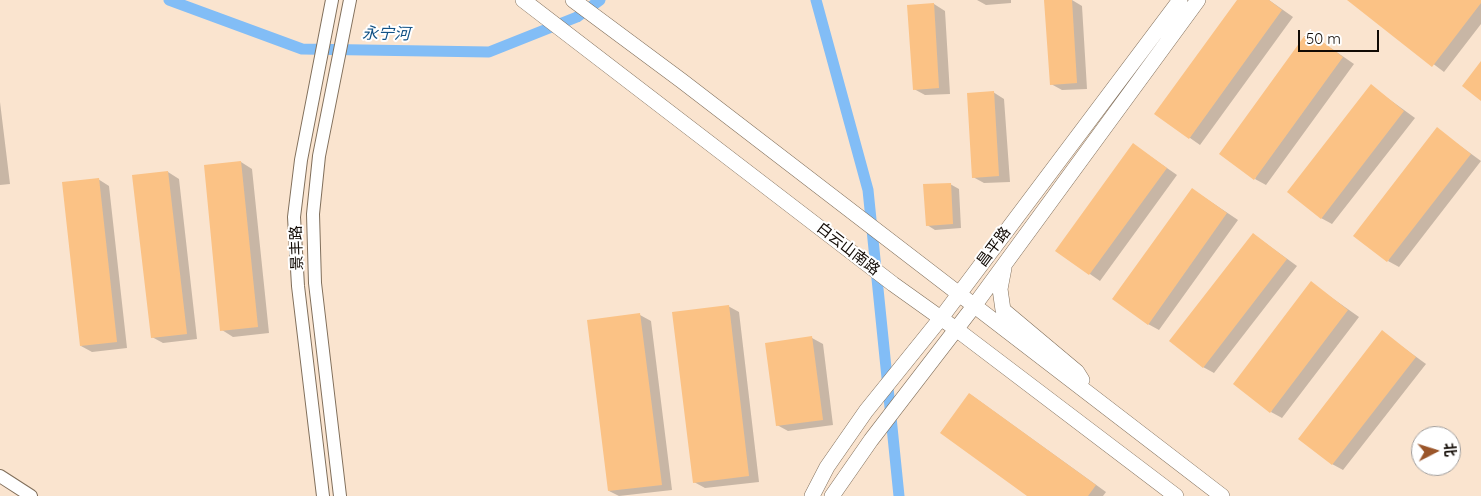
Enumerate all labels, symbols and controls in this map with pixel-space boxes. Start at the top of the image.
scale bar [1301,20,1382,52]
water label: 永宁河 [362,24,410,44]
text: 50 m [1306,29,1341,48]
street label: 白云山南路 [813,219,883,279]
street label: 昌平路 [973,224,1015,270]
street label: 景丰路 [287,225,307,271]
north arrow [1411,426,1461,476]
text: 北 [1440,442,1460,458]

